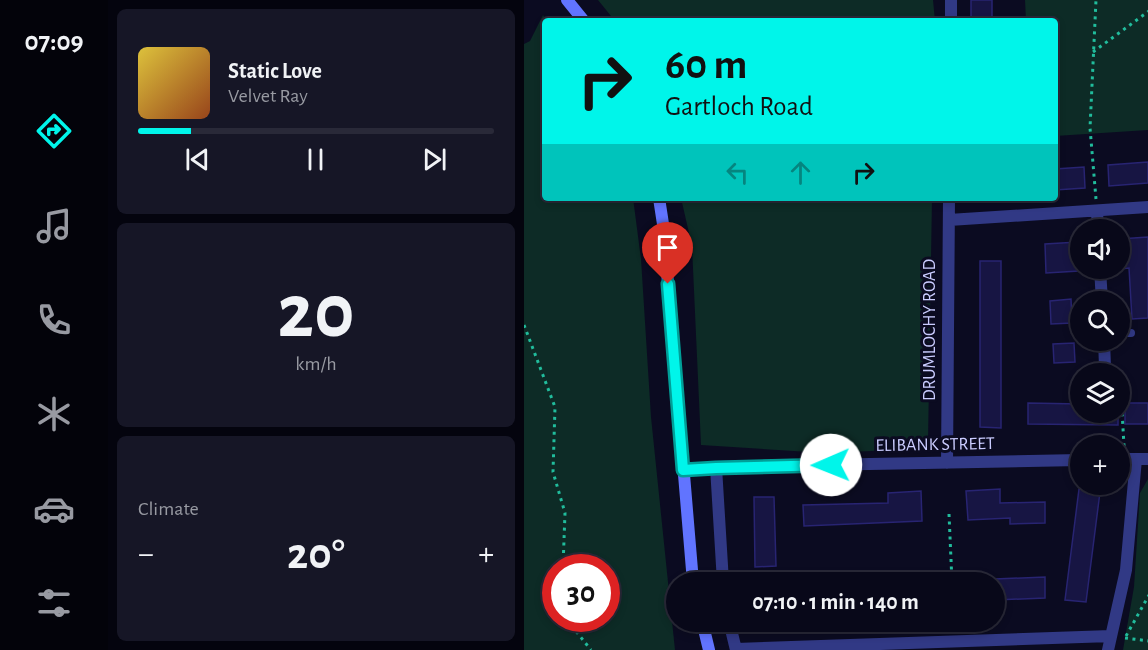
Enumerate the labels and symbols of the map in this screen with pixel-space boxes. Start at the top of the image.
pin [642,222,693,284]
street label: DRUMLOCHY ROAD [921,259,939,401]
position arrow [799,433,863,497]
street label: ELIBANK STREET [875,435,995,455]
speed limit sign: 30 [542,554,620,632]

